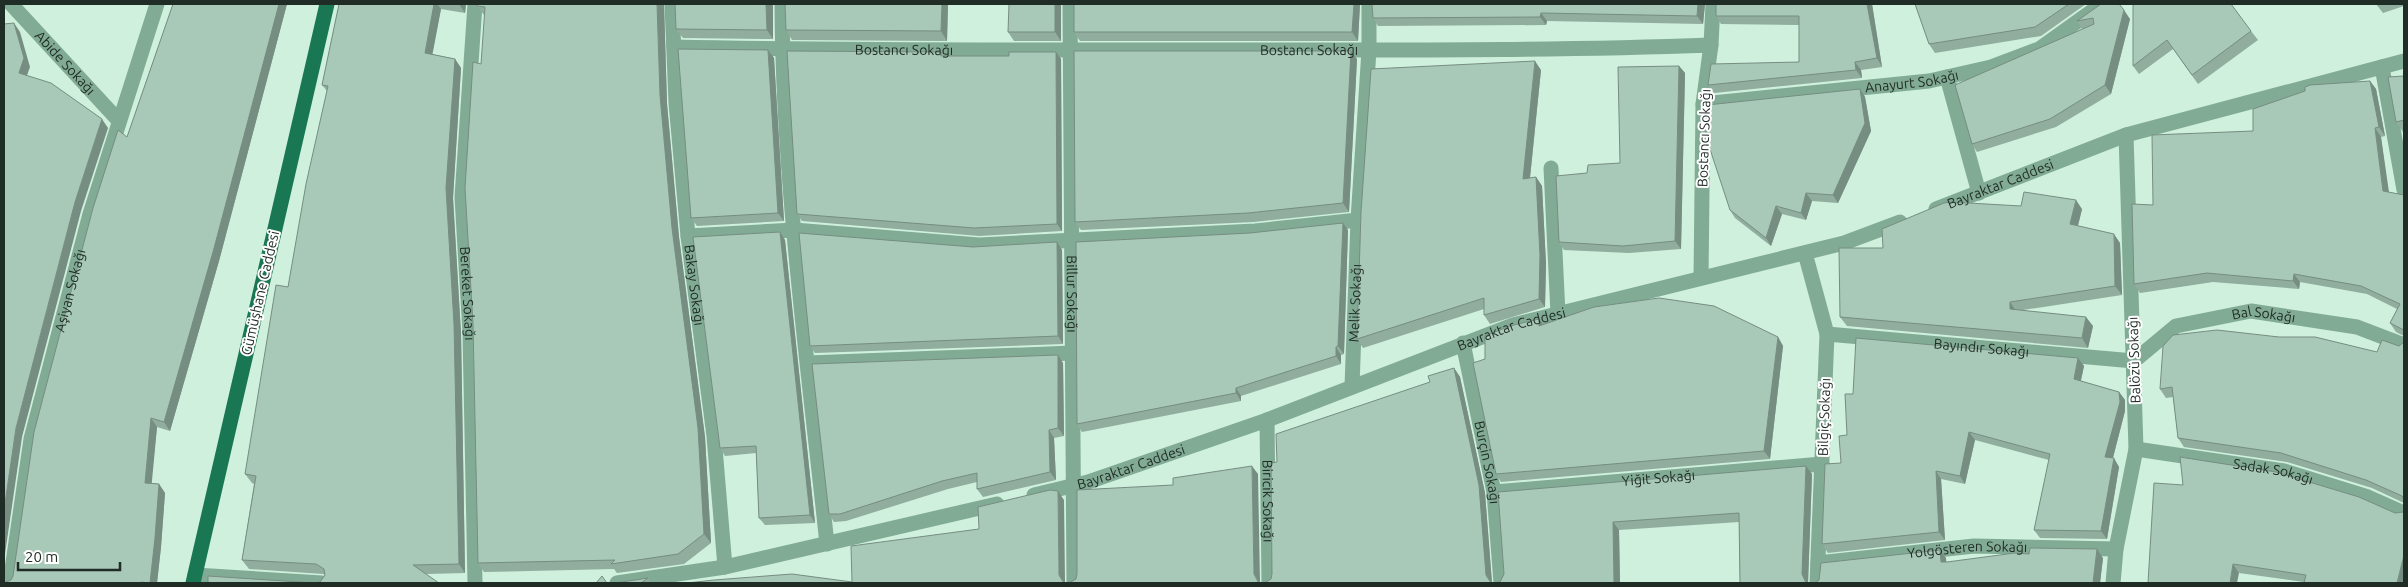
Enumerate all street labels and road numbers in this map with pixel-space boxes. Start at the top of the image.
street label: Abide Sokağı [32,28,99,98]
street label: Bostancı Sokağı [855,42,953,58]
street label: Bostancı Sokağı [1260,42,1358,58]
street label: Anayurt Sokağı [1864,67,1960,95]
street label: Bostancı Sokağı [1694,89,1714,187]
street label: Bayraktar Caddesi [1945,156,2056,212]
street label: Gümüşhane Caddesi [238,229,282,357]
street label: Bakay Sokağı [681,243,708,326]
street label: Bereket Sokağı [457,246,478,341]
street label: Aşiyan Sokağı [51,247,88,334]
street label: Billur Sokağı [1064,255,1080,333]
street label: Melik Sokağı [1346,264,1364,343]
street label: Bal Sokağı [2230,303,2296,326]
street label: Bayraktar Caddesi [1455,304,1567,354]
street label: Balözü Sokağı [2124,316,2144,404]
street label: Bayındır Sokağı [1933,335,2030,360]
street label: Bilgiç Sokağı [1815,378,1833,456]
street label: Burçin Sokağı [1471,419,1503,505]
street label: Bayraktar Caddesi [1075,441,1187,492]
street label: Sadak Sokağı [2232,456,2315,488]
street label: Biricik Sokağı [1259,460,1276,542]
street label: Yiğit Sokağı [1621,467,1696,489]
street label: Yolgösteren Sokağı [1906,538,2027,561]

